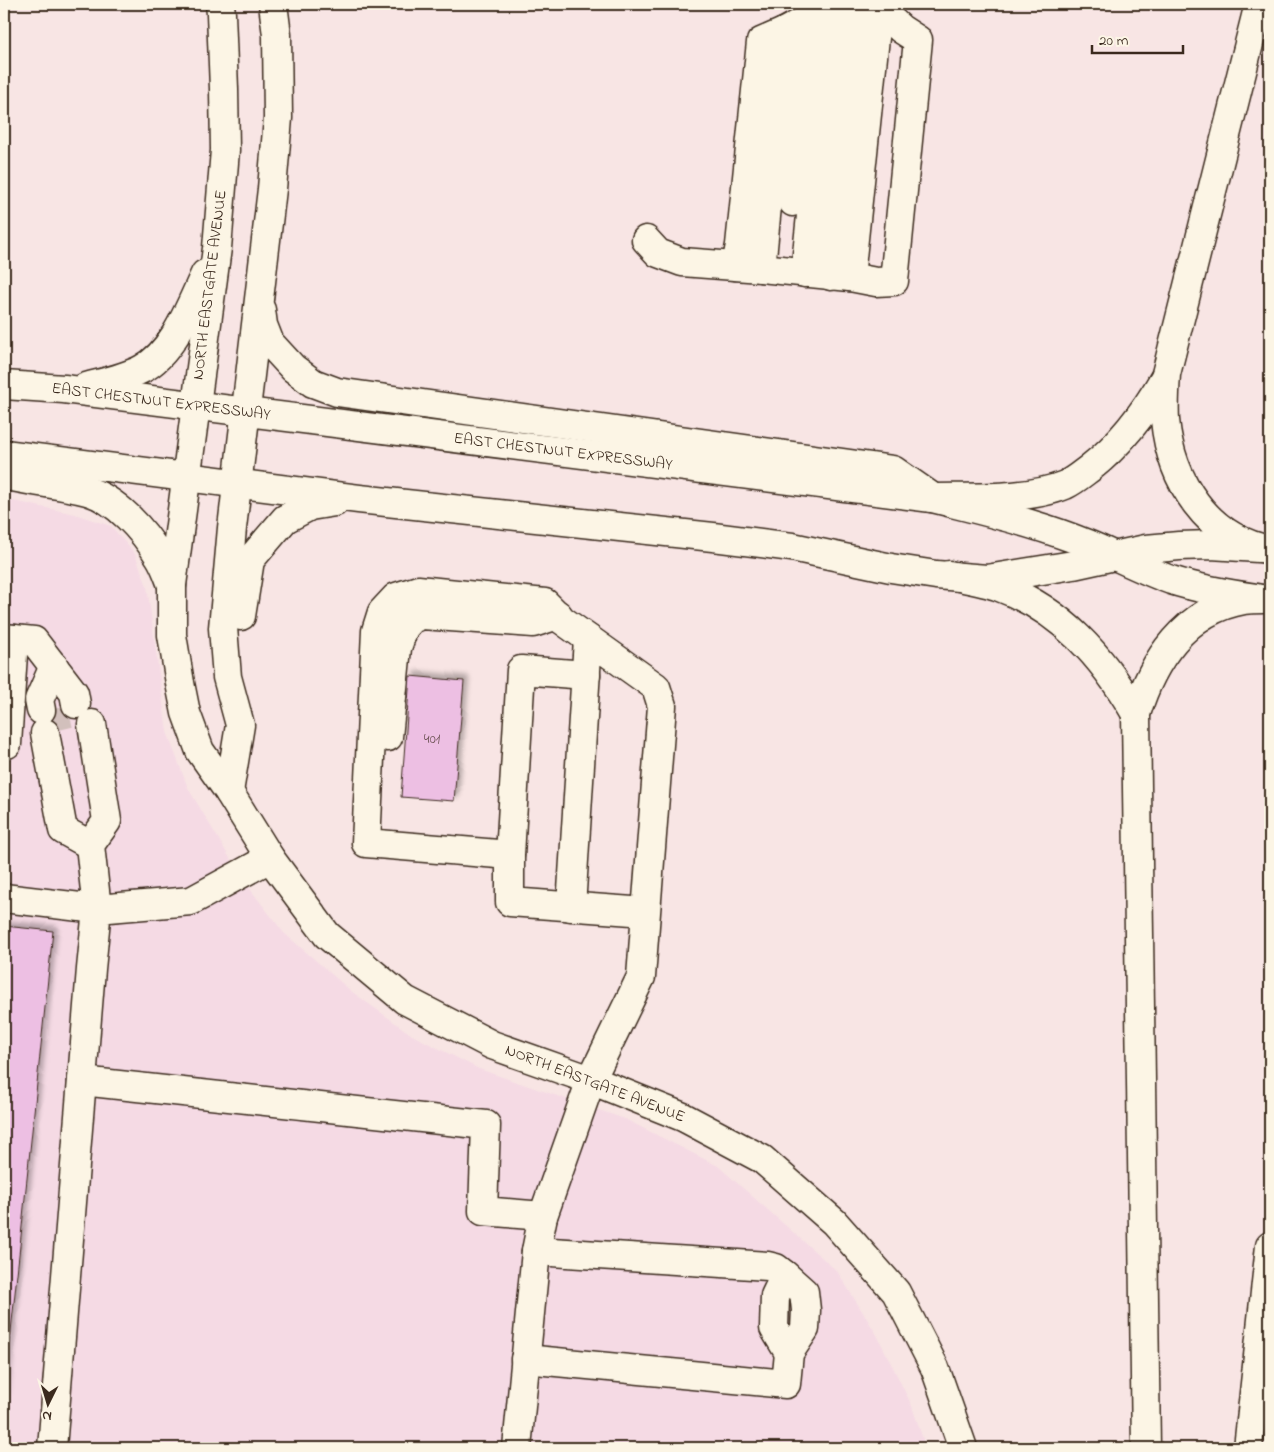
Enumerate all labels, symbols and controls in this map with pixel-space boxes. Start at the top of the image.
scale bar [1092,22,1183,54]
text: 20 m [1099,30,1129,52]
street label: NORTH EASTGATE AVENUE [186,189,234,381]
street label: EAST CHESTNUT EXPRESSWAY [50,377,272,427]
street label: EAST CHESTNUT EXPRESSWAY [452,427,674,477]
house number: 401 [424,729,441,750]
street label: NORTH EASTGATE AVENUE [501,1039,689,1129]
north arrow [22,1380,72,1430]
text: N [41,1405,53,1426]

